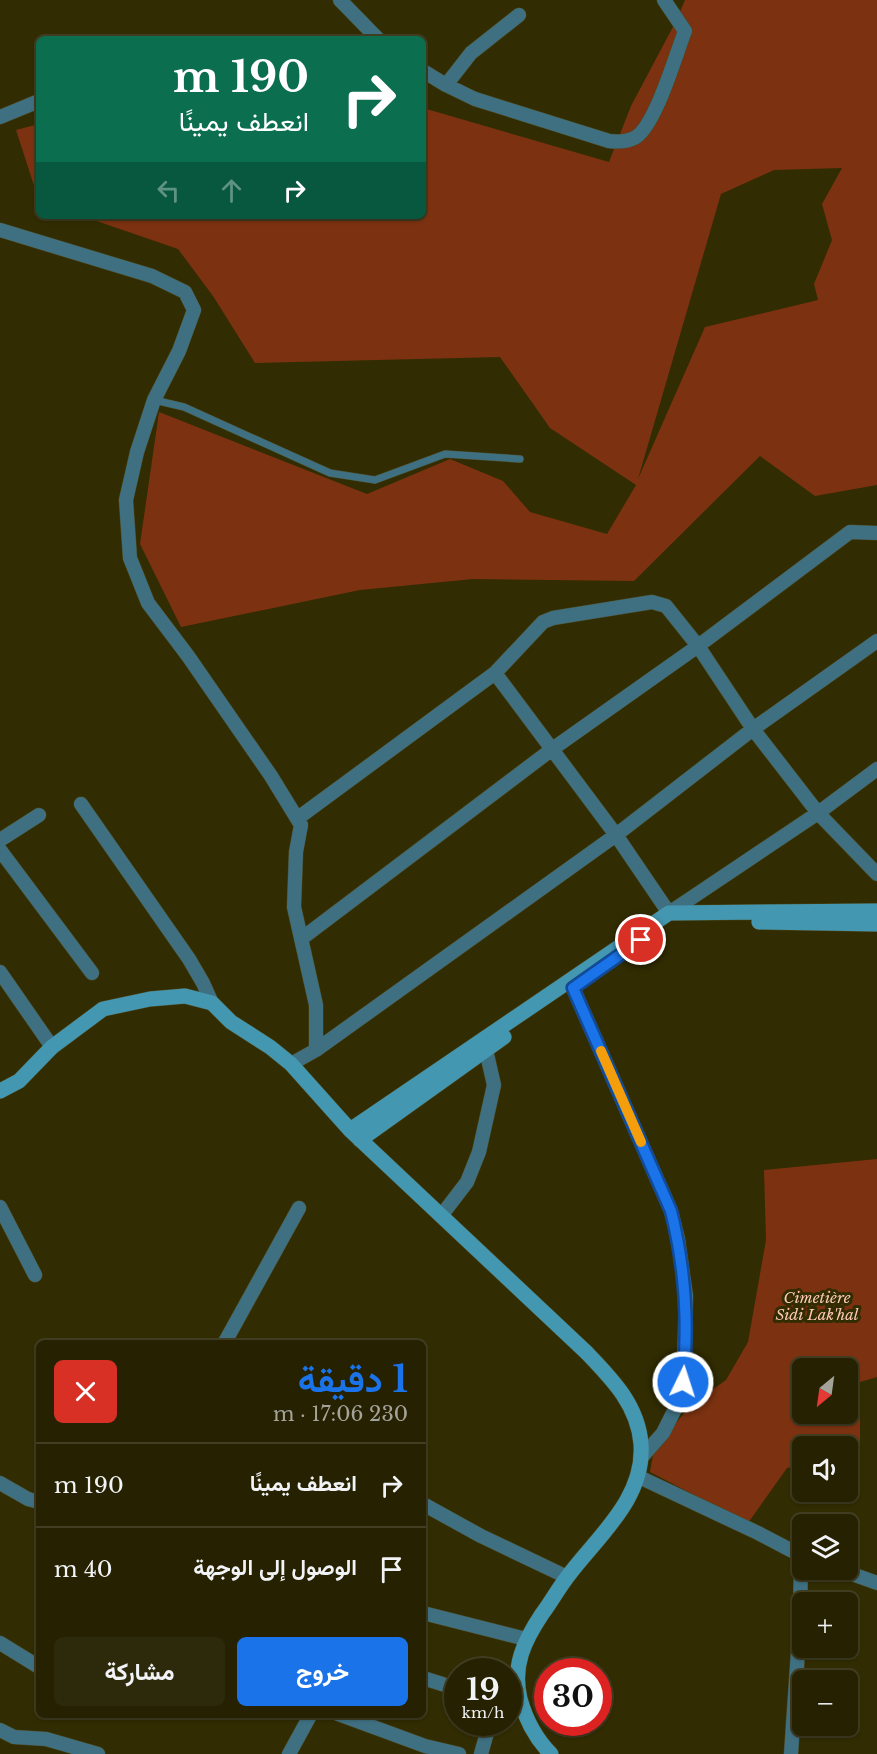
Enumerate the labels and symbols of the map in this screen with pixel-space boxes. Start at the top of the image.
pin [615,914,666,965]
park label: Cimetière Sidi Lak'hal [776,1288,859,1324]
position arrow [651,1350,715,1414]
north arrow [792,1358,858,1424]
speed limit sign: 30 [534,1658,612,1736]

